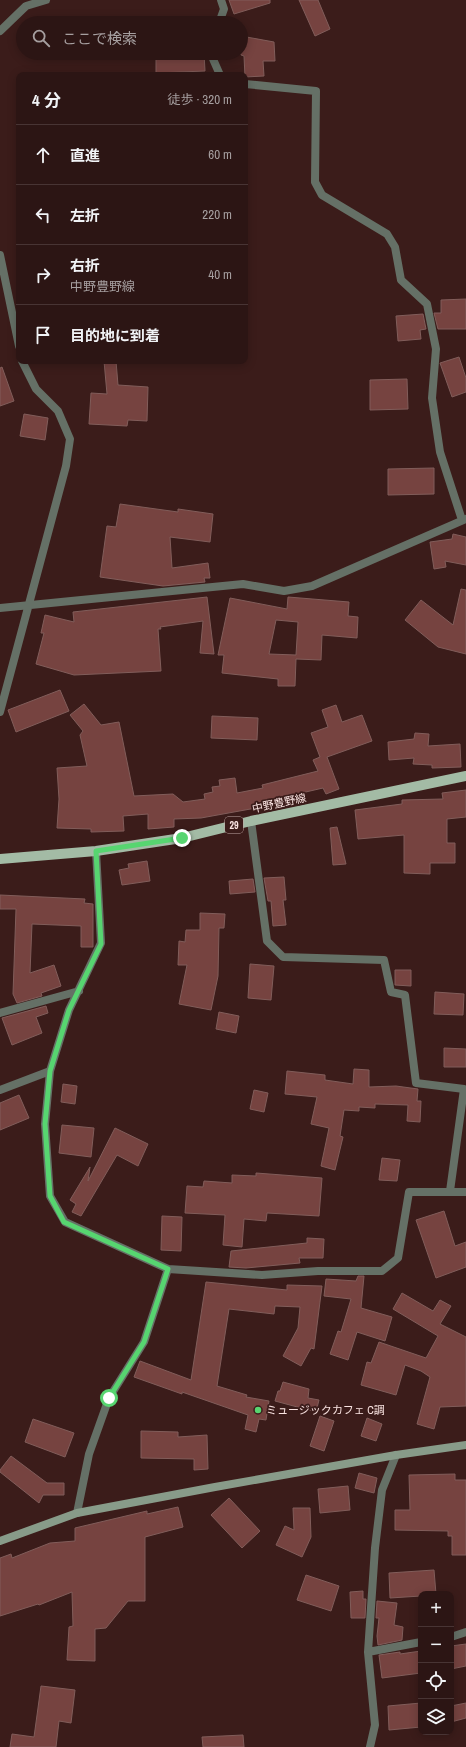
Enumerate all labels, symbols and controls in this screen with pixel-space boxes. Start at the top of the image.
search box [16,16,248,60]
icon: search [30,27,52,49]
text: ここで検索 [62,28,137,49]
text: 4 分 [32,88,61,111]
text: 徒歩 · 320 m [167,91,232,108]
icon: ahead [32,144,54,166]
text: 直進 [70,145,100,166]
text: 60 m [208,146,232,163]
icon: left [32,204,54,226]
text: 左折 [70,205,100,226]
text: 220 m [202,206,232,223]
text: 右折 [70,255,100,276]
icon: right [32,264,54,286]
text: 40 m [208,266,232,283]
text: 中野豊野線 [70,278,135,295]
icon: arrive [32,324,54,346]
text: 目的地に到着 [70,325,160,346]
street label: 中野豊野線 [251,790,307,816]
road number: 29 [225,817,243,833]
route end [173,829,191,847]
route start [100,1389,118,1407]
place label: ミュージックカフェ C調 [266,1403,385,1417]
marker: ミュージックカフェ C調 [253,1405,263,1415]
map controls [418,1591,454,1735]
button: + [418,1591,454,1627]
button: − [418,1627,454,1663]
button: locate [418,1663,454,1699]
button: layers [418,1699,454,1735]

